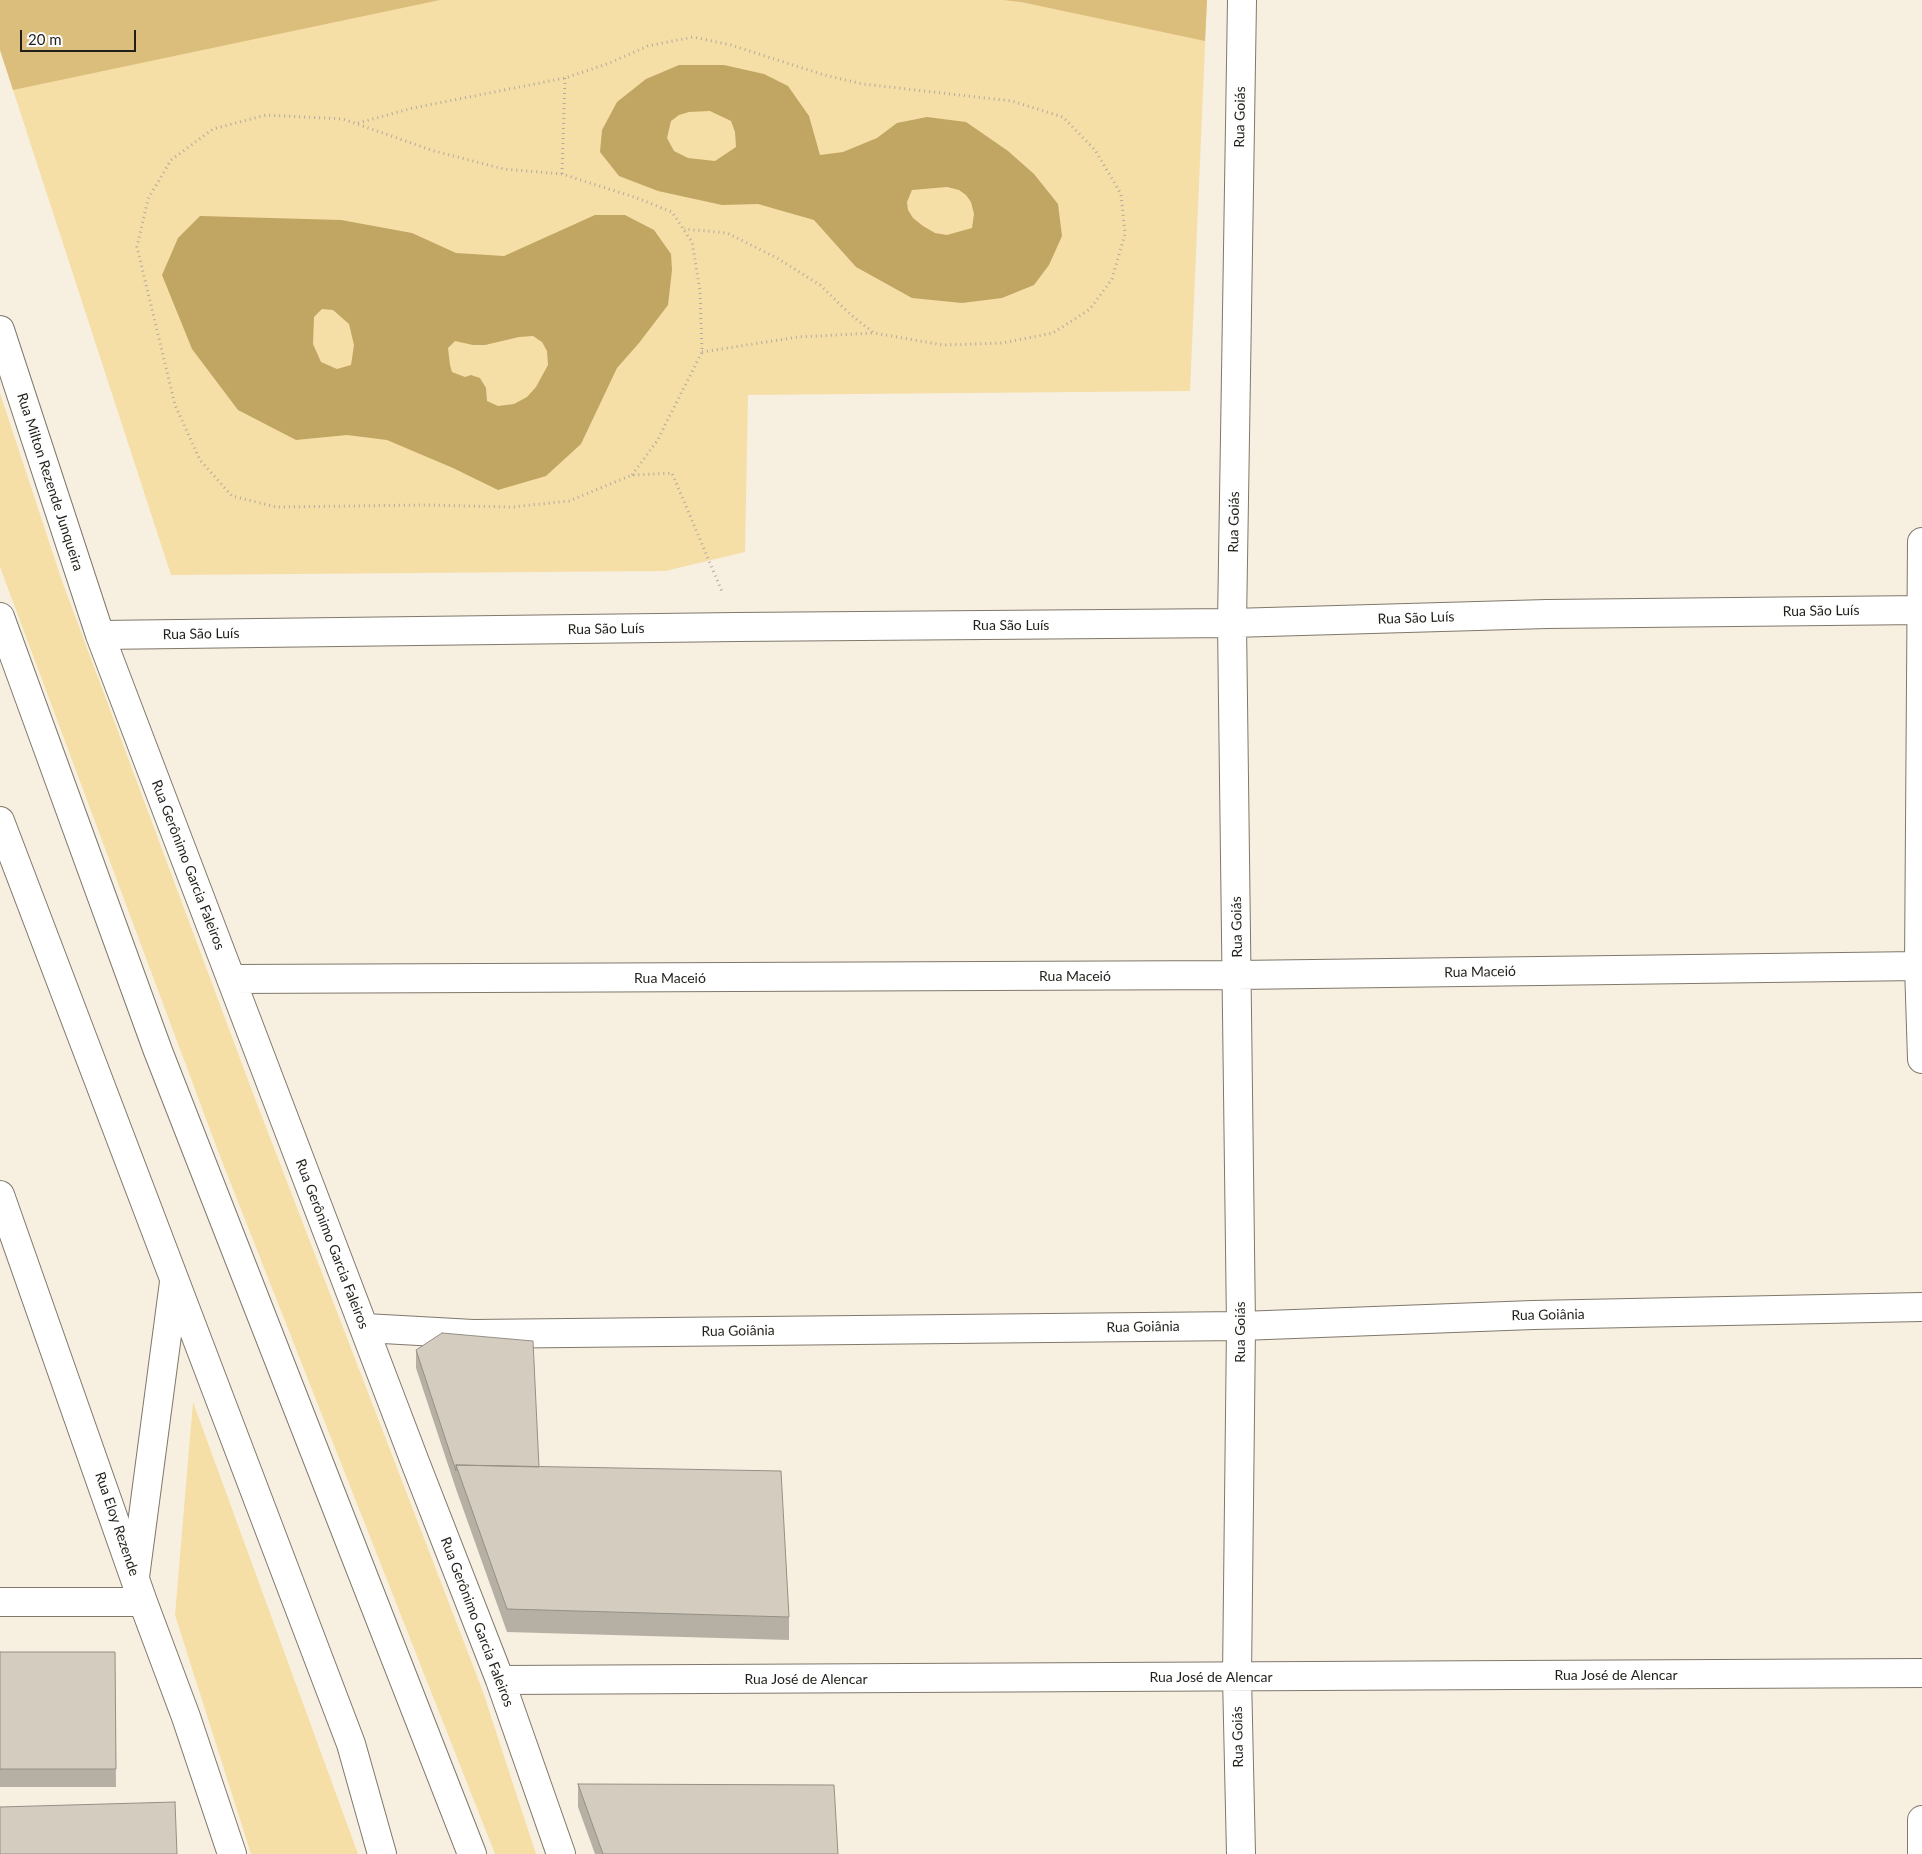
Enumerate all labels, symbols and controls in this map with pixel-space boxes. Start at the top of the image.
scale bar [22,20,139,52]
text: 20 m [28,30,62,48]
street label: Rua Goiás [1231,86,1249,148]
street label: Rua Milton Rezende Junqueira [13,391,87,573]
street label: Rua Goiás [1225,491,1243,553]
street label: Rua São Luís [1782,602,1860,620]
street label: Rua São Luís [1377,608,1455,628]
street label: Rua São Luís [973,617,1049,633]
street label: Rua São Luís [567,620,645,638]
street label: Rua São Luís [162,625,240,643]
street label: Rua Gerônimo Garcia Faleiros [148,778,228,952]
street label: Rua Goiás [1228,896,1246,958]
street label: Rua Maceió [1444,963,1516,981]
street label: Rua Maceió [1039,968,1111,984]
street label: Rua Maceió [634,970,706,986]
street label: Rua Gerônimo Garcia Faleiros [292,1157,372,1331]
street label: Rua Goiás [1232,1301,1248,1363]
street label: Rua Goiânia [1511,1306,1585,1324]
street label: Rua Goiânia [1106,1318,1180,1336]
street label: Rua Goiânia [701,1322,775,1340]
street label: Rua Eloy Rezende [91,1470,143,1578]
street label: Rua Gerônimo Garcia Faleiros [437,1535,517,1709]
street label: Rua José de Alencar [1555,1667,1677,1683]
street label: Rua José de Alencar [1150,1669,1272,1685]
street label: Rua José de Alencar [745,1671,867,1687]
street label: Rua Goiás [1229,1706,1247,1768]

